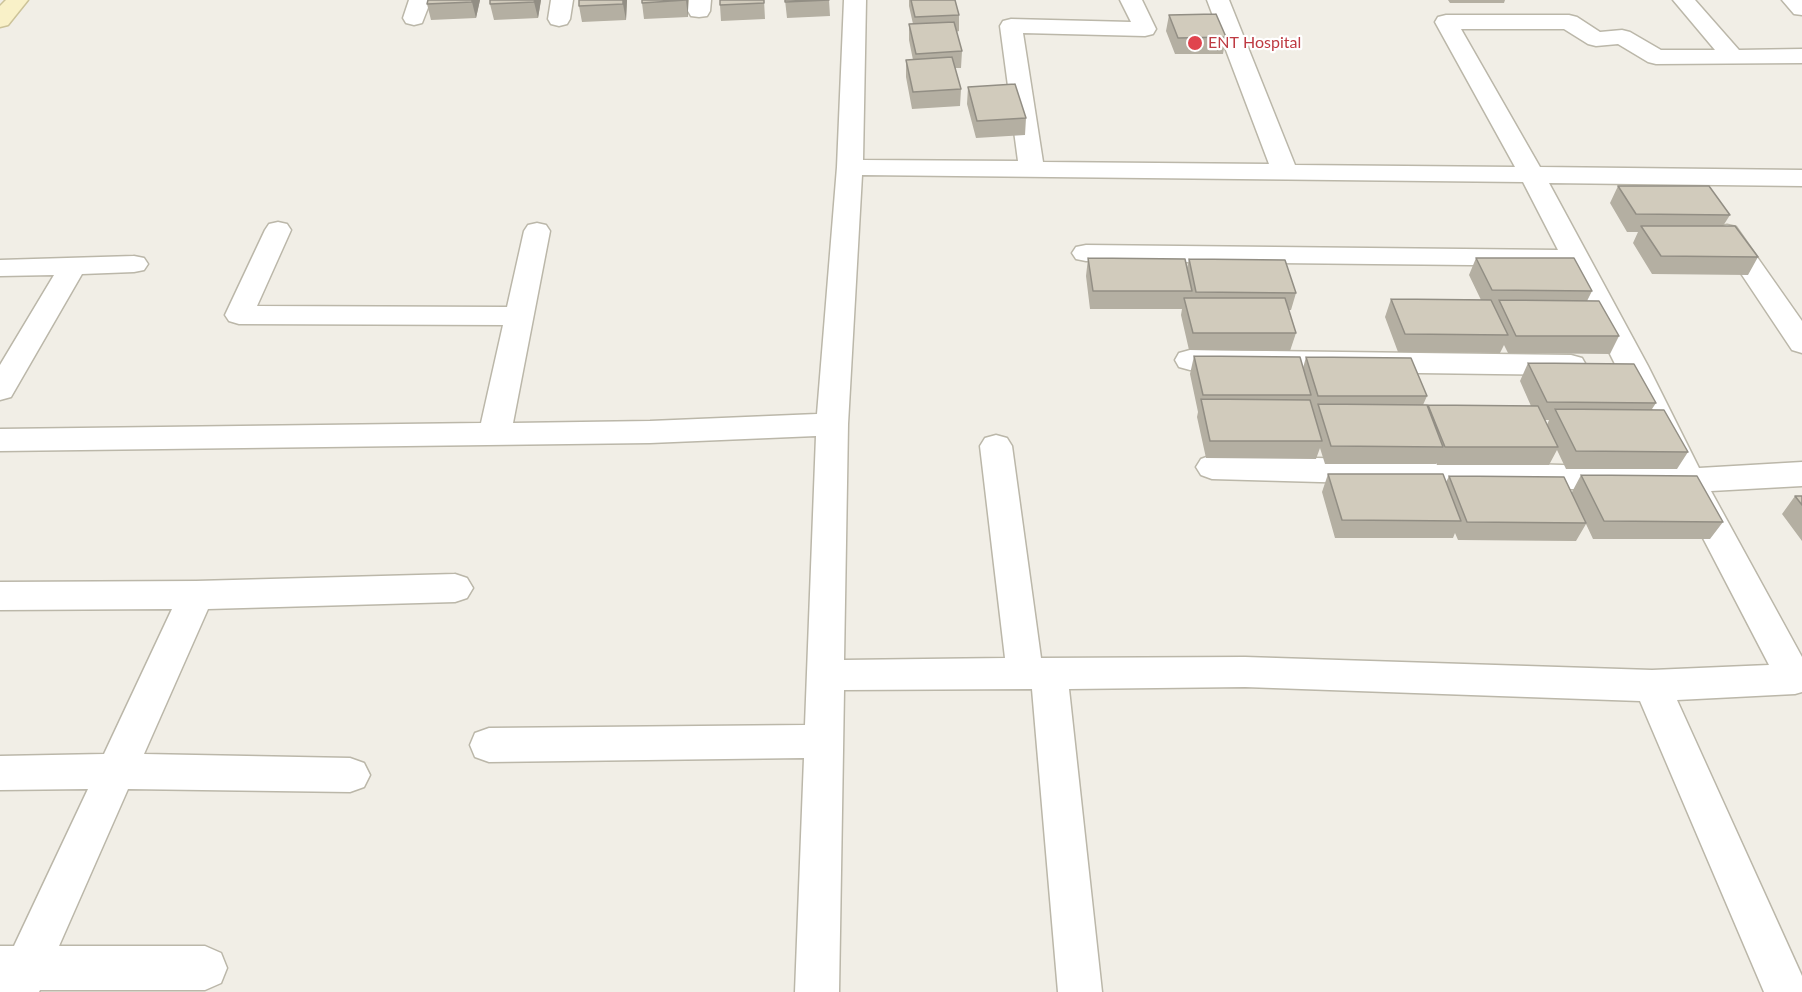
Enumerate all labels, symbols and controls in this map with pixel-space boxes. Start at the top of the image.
place label: ENT Hospital [1208,33,1301,53]
marker: ENT Hospital [1186,34,1204,52]

